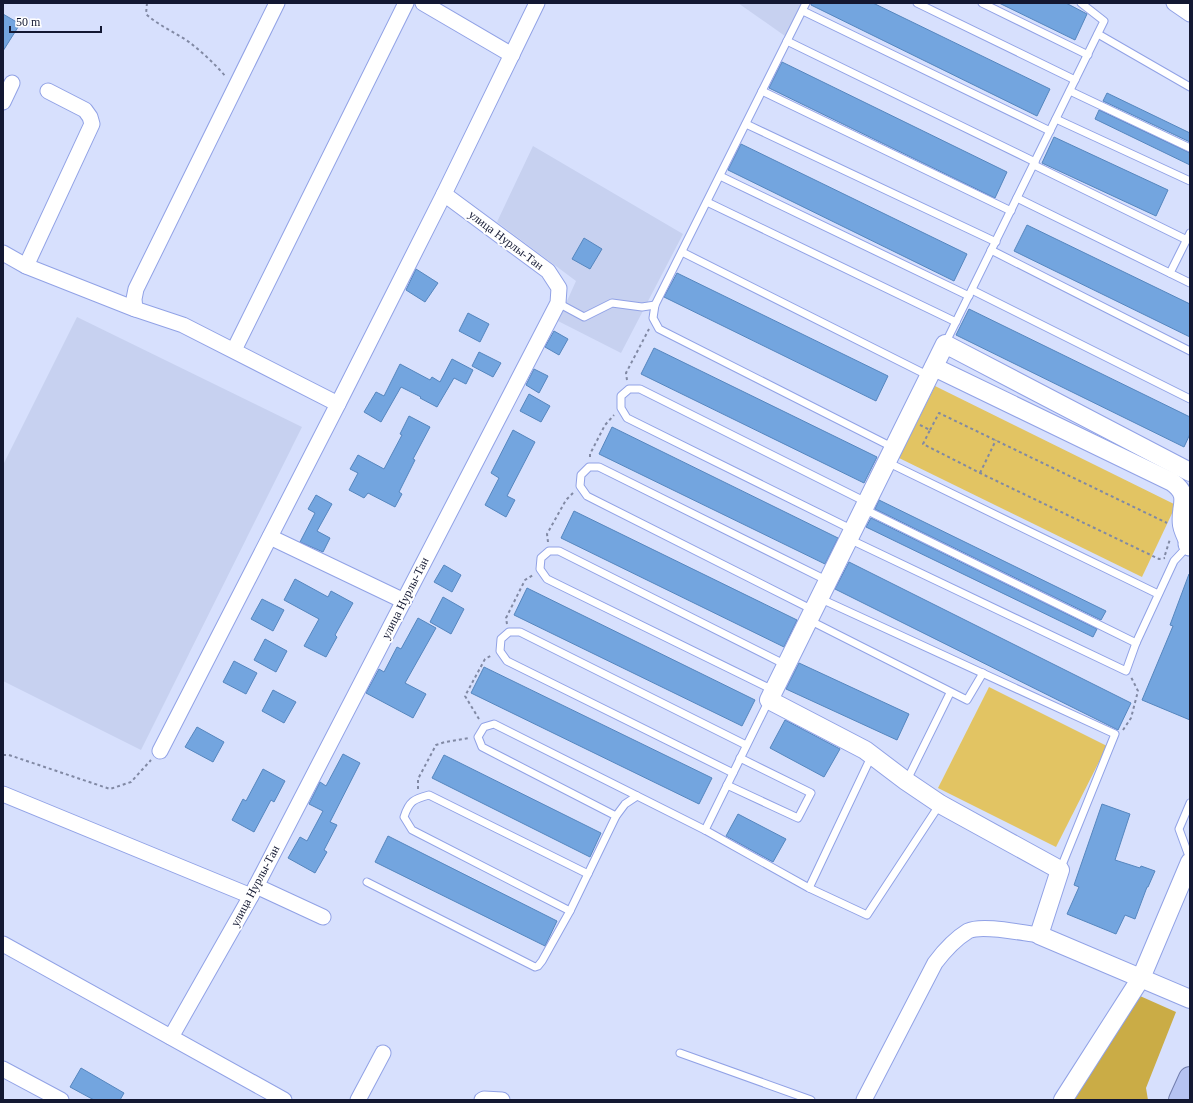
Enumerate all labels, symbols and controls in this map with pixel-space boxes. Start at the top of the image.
scale bar [10,8,101,34]
text: 50 m [16,15,41,29]
street label: улица Нурлы-Тан [466,207,547,273]
street label: улица Нурлы-Тан [378,554,432,641]
street label: улица Нурлы-Тан [228,842,283,929]

